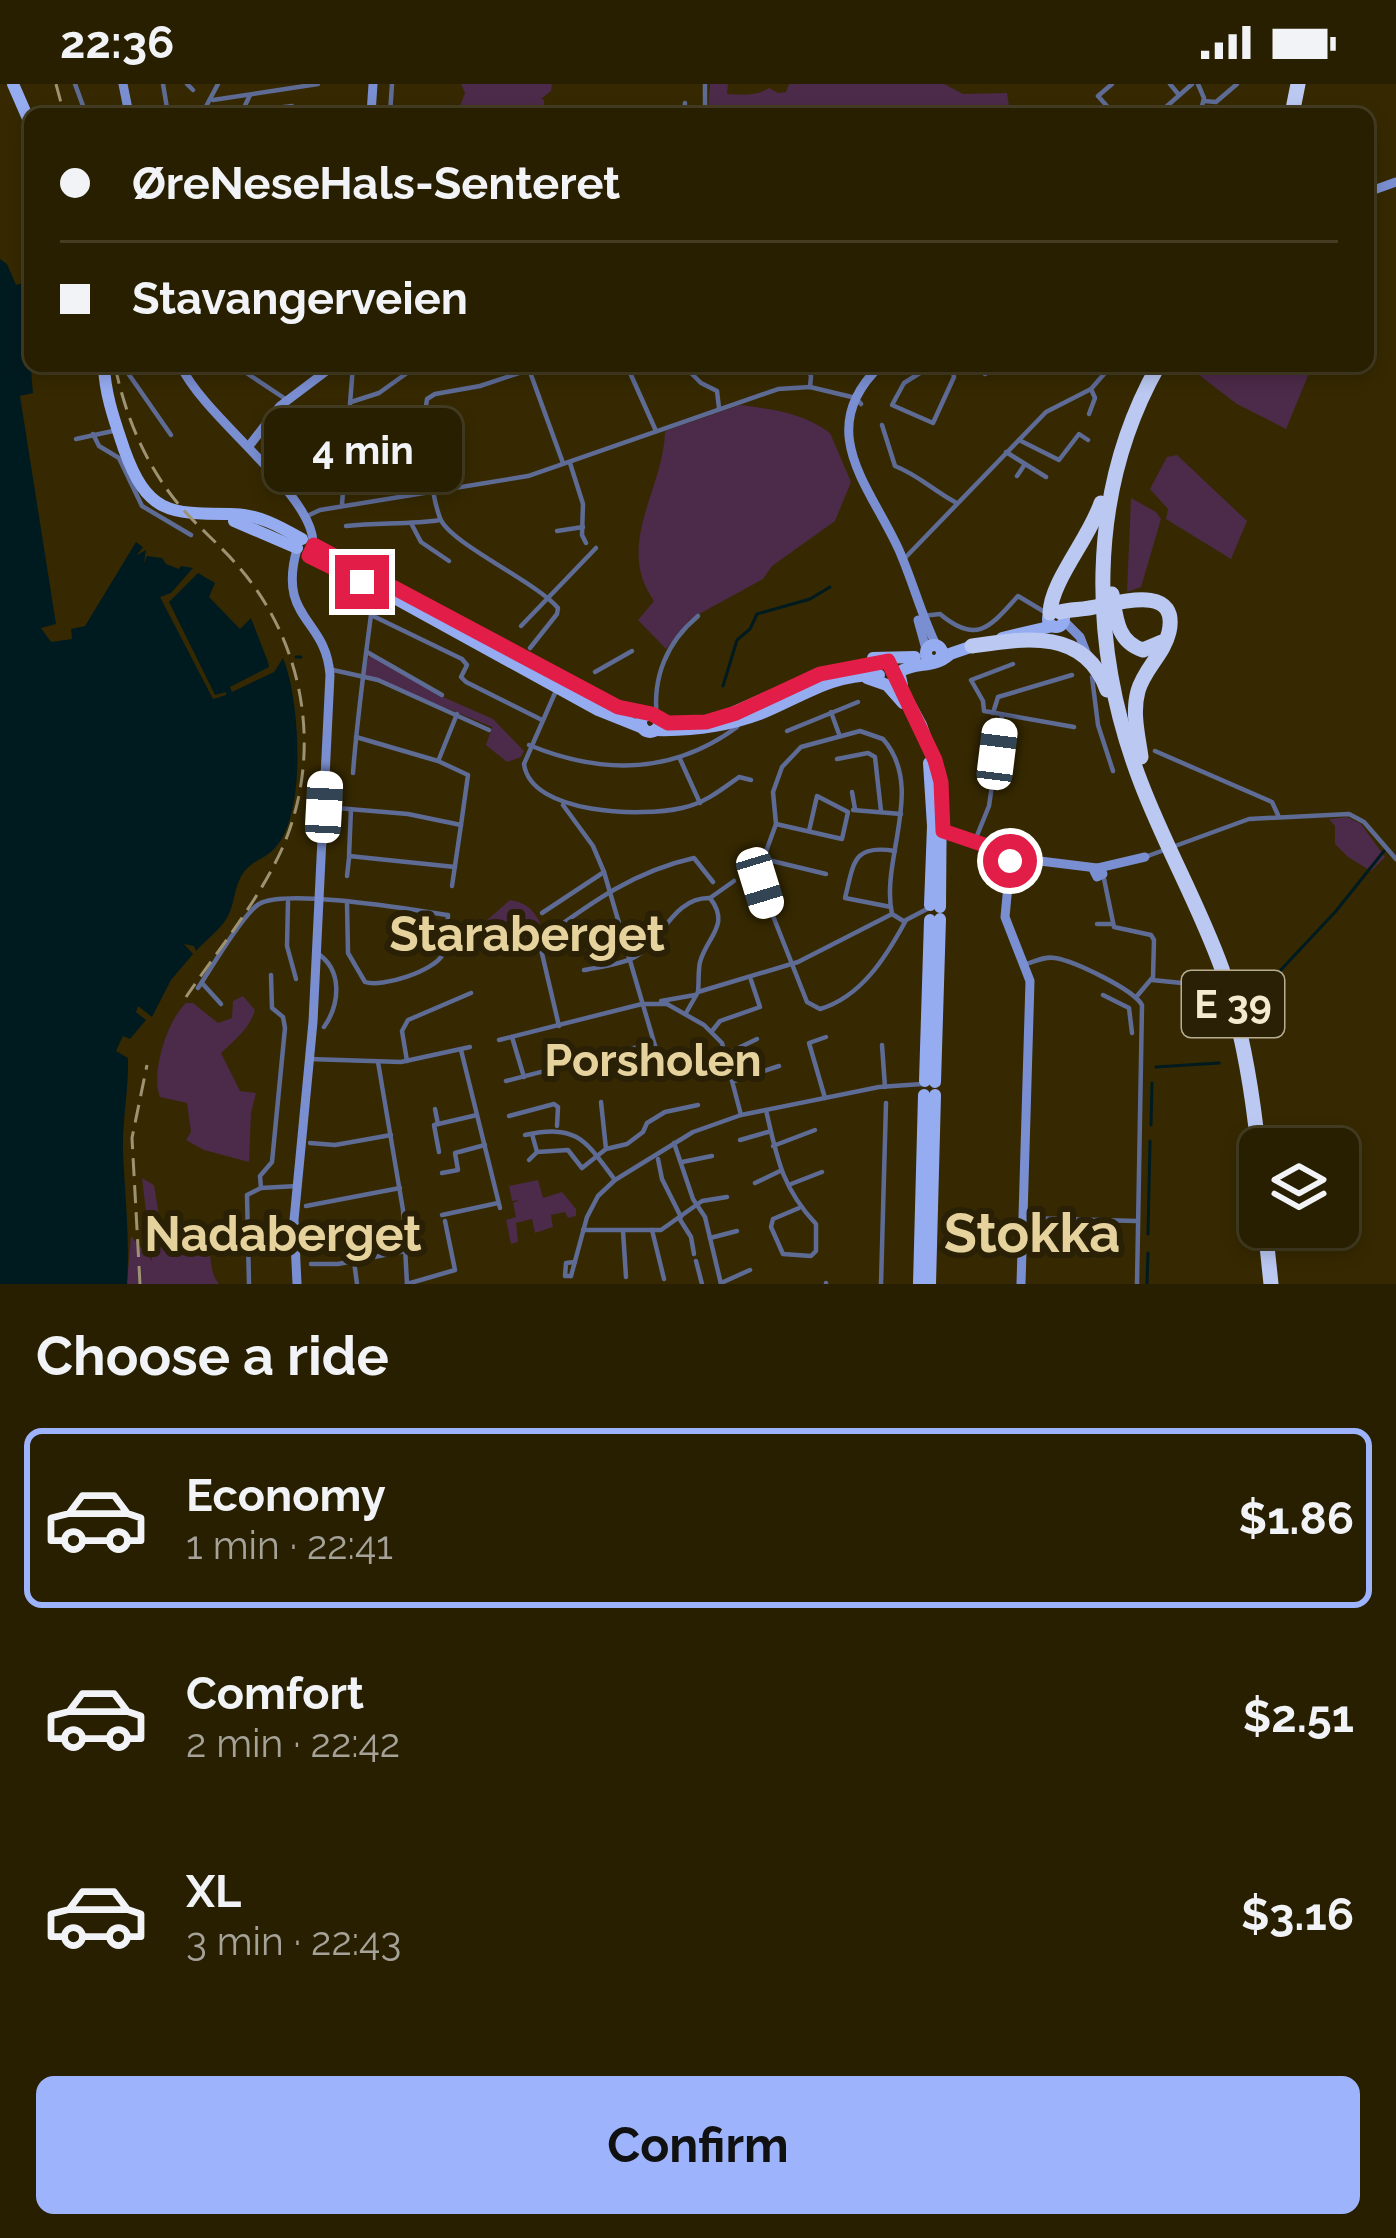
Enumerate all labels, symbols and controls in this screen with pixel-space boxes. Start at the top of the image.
text: 22:36 [60,16,174,69]
text: ØreNeseHals-Senteret [132,157,620,210]
text: Stavangerveien [132,272,468,325]
callout: 4 min [263,408,461,492]
text: 4 min [312,427,414,473]
route end [335,555,389,609]
car [975,716,1019,792]
car [304,770,344,844]
route start [983,834,1037,888]
car [732,843,788,923]
district label: Staraberget [389,906,665,962]
road number: E 39 [1182,971,1284,1037]
district label: Porsholen [544,1034,762,1087]
map controls [1239,1128,1359,1248]
button: layers [1239,1128,1359,1248]
district label: Stokka [944,1201,1120,1265]
district label: Nadaberget [144,1206,422,1262]
text: Choose a ride [36,1324,389,1388]
icon: car [42,1464,150,1572]
text: Economy [186,1469,386,1522]
text: $1.86 [1239,1492,1354,1545]
text: 1 min · 22:41 [186,1522,393,1568]
icon: car [42,1662,150,1770]
text: Comfort [186,1667,364,1720]
text: $2.51 [1243,1690,1354,1743]
text: 2 min · 22:42 [186,1720,400,1766]
icon: car [42,1860,150,1968]
text: XL [186,1865,241,1918]
text: $3.16 [1241,1888,1354,1941]
text: 3 min · 22:43 [186,1918,401,1964]
button: Confirm [36,2076,1360,2214]

